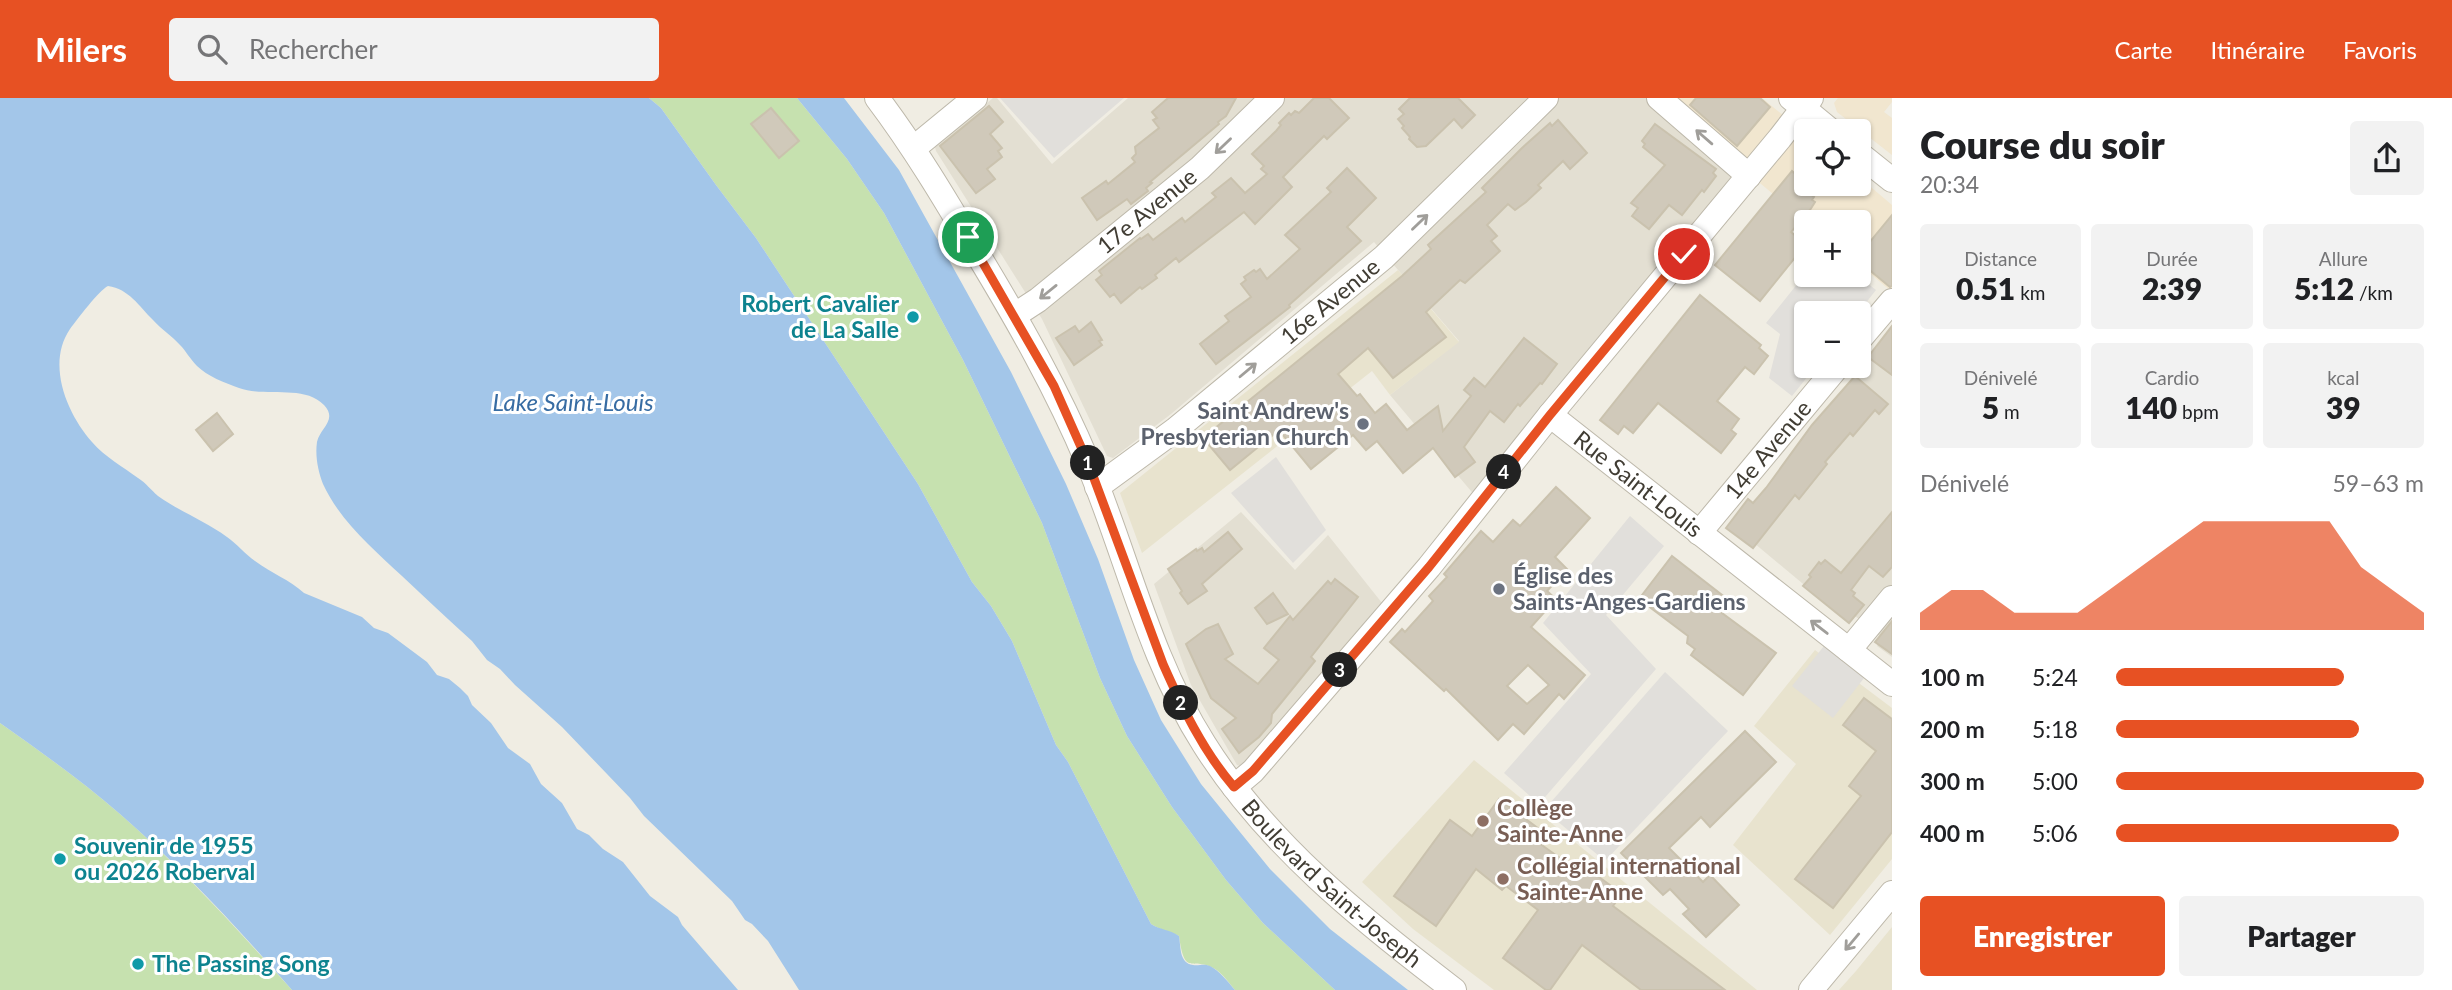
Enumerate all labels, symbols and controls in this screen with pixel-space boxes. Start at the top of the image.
search box [169,18,659,81]
text: Milers [35,29,127,69]
icon: search [193,30,231,68]
text: Rechercher [249,33,378,65]
text: Carte [2115,35,2173,64]
text: Itinéraire [2211,35,2305,64]
text: Favoris [2343,35,2417,64]
map controls [1794,119,1871,378]
button: locate [1794,119,1871,196]
text: Course du soir [1920,121,2165,167]
button: share [2350,121,2424,195]
one-way arrow [1695,129,1713,145]
one-way arrow [1215,137,1232,154]
street label: 17e Avenue [1091,162,1202,259]
text: 20:34 [1920,170,1979,198]
pin [938,207,998,267]
button: + [1794,210,1871,287]
one-way arrow [1412,213,1429,230]
icon: arrive [949,218,987,256]
pin [1654,224,1714,284]
icon: check [1665,235,1703,273]
text: Distance [1964,247,2037,270]
text: Durée [2146,247,2198,270]
text: Allure [2319,247,2368,270]
street label: 16e Avenue [1274,252,1385,350]
text: 0.51 [1956,270,2015,306]
text: 2:39 [2142,270,2202,306]
text: 5:12 [2294,270,2354,306]
text: km [2015,281,2045,304]
text: /km [2354,281,2393,304]
one-way arrow [1040,284,1058,299]
place label: Robert Cavalier de La Salle [741,289,899,343]
button: − [1794,301,1871,378]
marker: Robert Cavalier de La Salle [905,309,921,325]
one-way arrow [1238,362,1256,378]
text: Dénivelé [1964,366,2037,389]
text: Cardio [2145,366,2199,389]
text: kcal [2327,366,2359,389]
water label: Lake Saint-Louis [492,387,654,416]
text: 5 [1982,389,1999,425]
text: 140 [2125,389,2177,425]
text: 39 [2326,389,2361,425]
street label: 14e Avenue [1718,394,1817,504]
place label: Saint Andrew's Presbyterian Church [1141,396,1349,450]
text: m [1999,400,2020,423]
text: bpm [2177,400,2219,423]
marker: Saint Andrew's Presbyterian Church [1355,416,1371,432]
street label: Rue Saint-Louis [1569,424,1709,543]
pin: 1 [1070,446,1106,480]
text: 1 [1082,451,1093,474]
pin: 4 [1486,454,1522,490]
text: 4 [1498,460,1509,483]
text: Dénivelé [1920,469,2009,497]
text: 59–63 m [2332,469,2424,497]
place label: Église des Saints-Anges-Gardiens [1513,561,1746,615]
marker: Église des Saints-Anges-Gardiens [1491,581,1507,597]
one-way arrow [1811,619,1829,634]
pin: 3 [1322,652,1358,688]
text: 3 [1334,658,1345,681]
text: 100 m [1920,663,1985,691]
text: 5:24 [2032,663,2078,691]
pin: 2 [1164,686,1198,720]
text: 2 [1175,691,1186,714]
text: 200 m [1920,715,1985,743]
text: 5:18 [2032,715,2078,743]
text: 300 m [1920,767,1985,795]
text: 5:00 [2032,767,2078,795]
street label: Boulevard Saint-Joseph [1236,793,1428,973]
place label: Collège Sainte-Anne [1497,793,1623,847]
marker: Collège Sainte-Anne [1475,813,1491,829]
text: 400 m [1920,819,1985,847]
text: 5:06 [2032,819,2078,847]
place label: Souvenir de 1955 ou 2026 Roberval [74,831,255,885]
marker: Souvenir de 1955 ou 2026 Roberval [52,851,68,867]
place label: Collégial international Sainte-Anne [1517,851,1741,905]
marker: Collégial international Sainte-Anne [1495,871,1511,887]
button: Enregistrer [1920,896,2165,976]
button: Partager [2179,896,2424,976]
one-way arrow [1844,932,1860,950]
place label: The Passing Song [152,949,330,977]
marker: The Passing Song [130,956,146,972]

